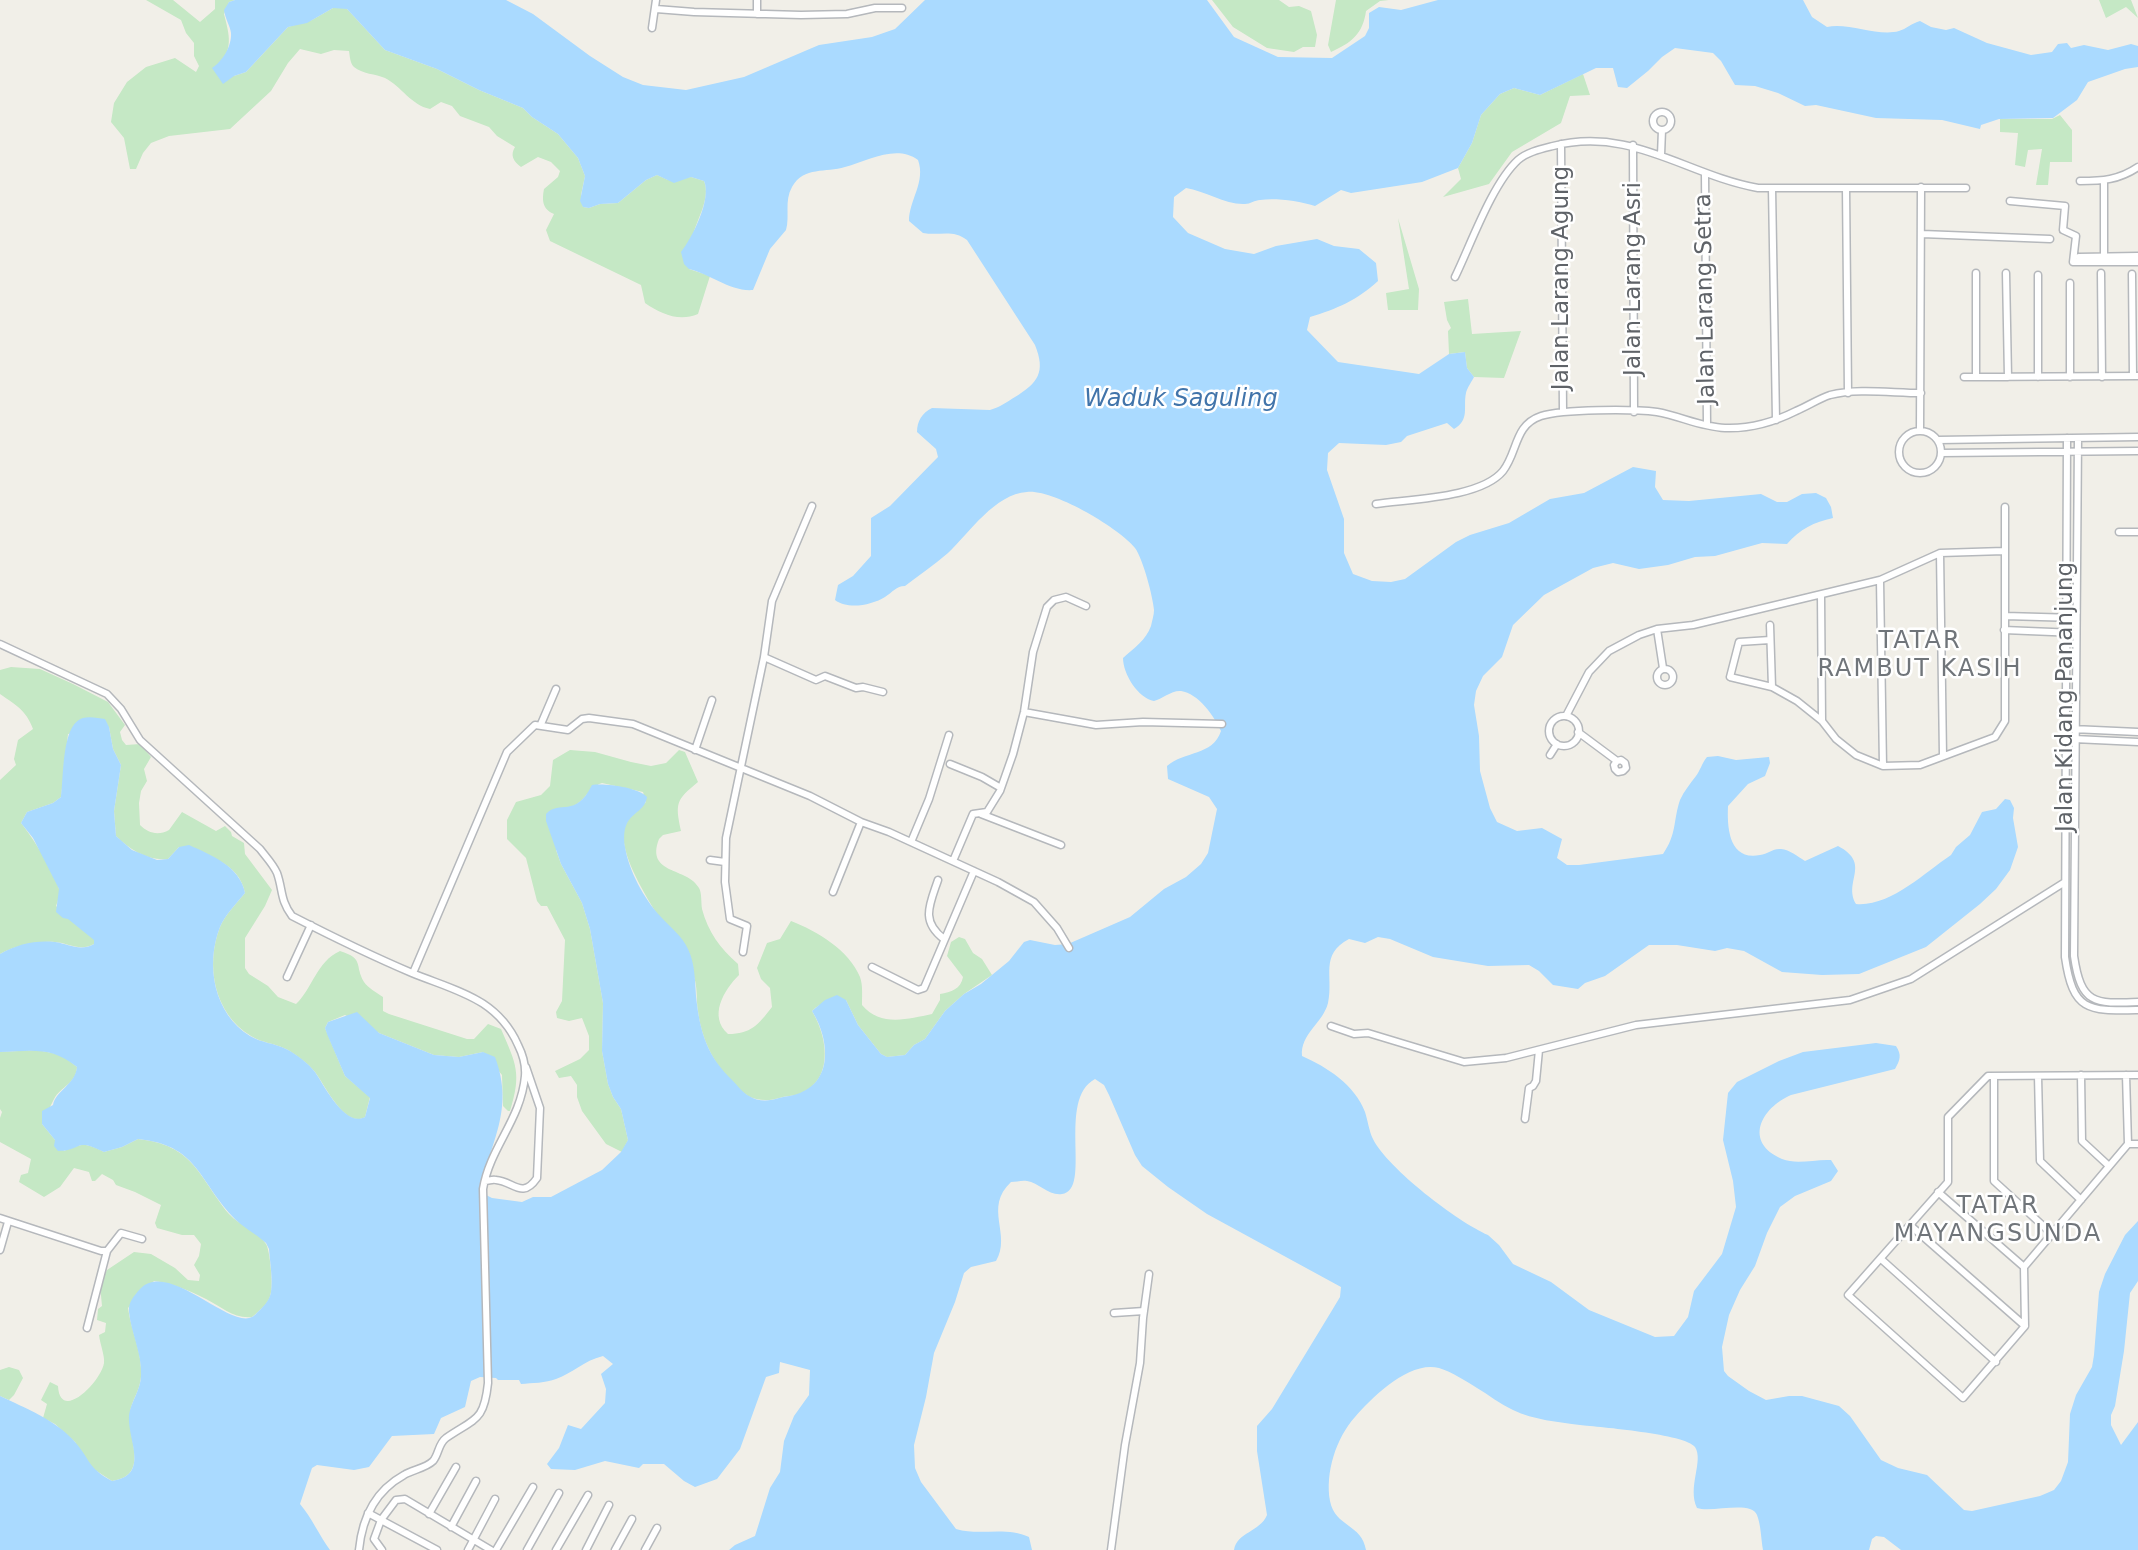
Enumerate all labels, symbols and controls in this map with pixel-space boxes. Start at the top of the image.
street label: Jalan Larang Agung [1548,166,1576,390]
street label: Jalan Larang Asri [1620,182,1648,376]
street label: Jalan Larang Setra [1690,193,1722,405]
water label: Waduk Saguling [1084,386,1278,414]
street label: Jalan Kidang Pananjung [2052,562,2080,832]
district label: TATAR RAMBUT KASIH [1819,628,2021,684]
district label: TATAR MAYANGSUNDA [1895,1193,2101,1249]

